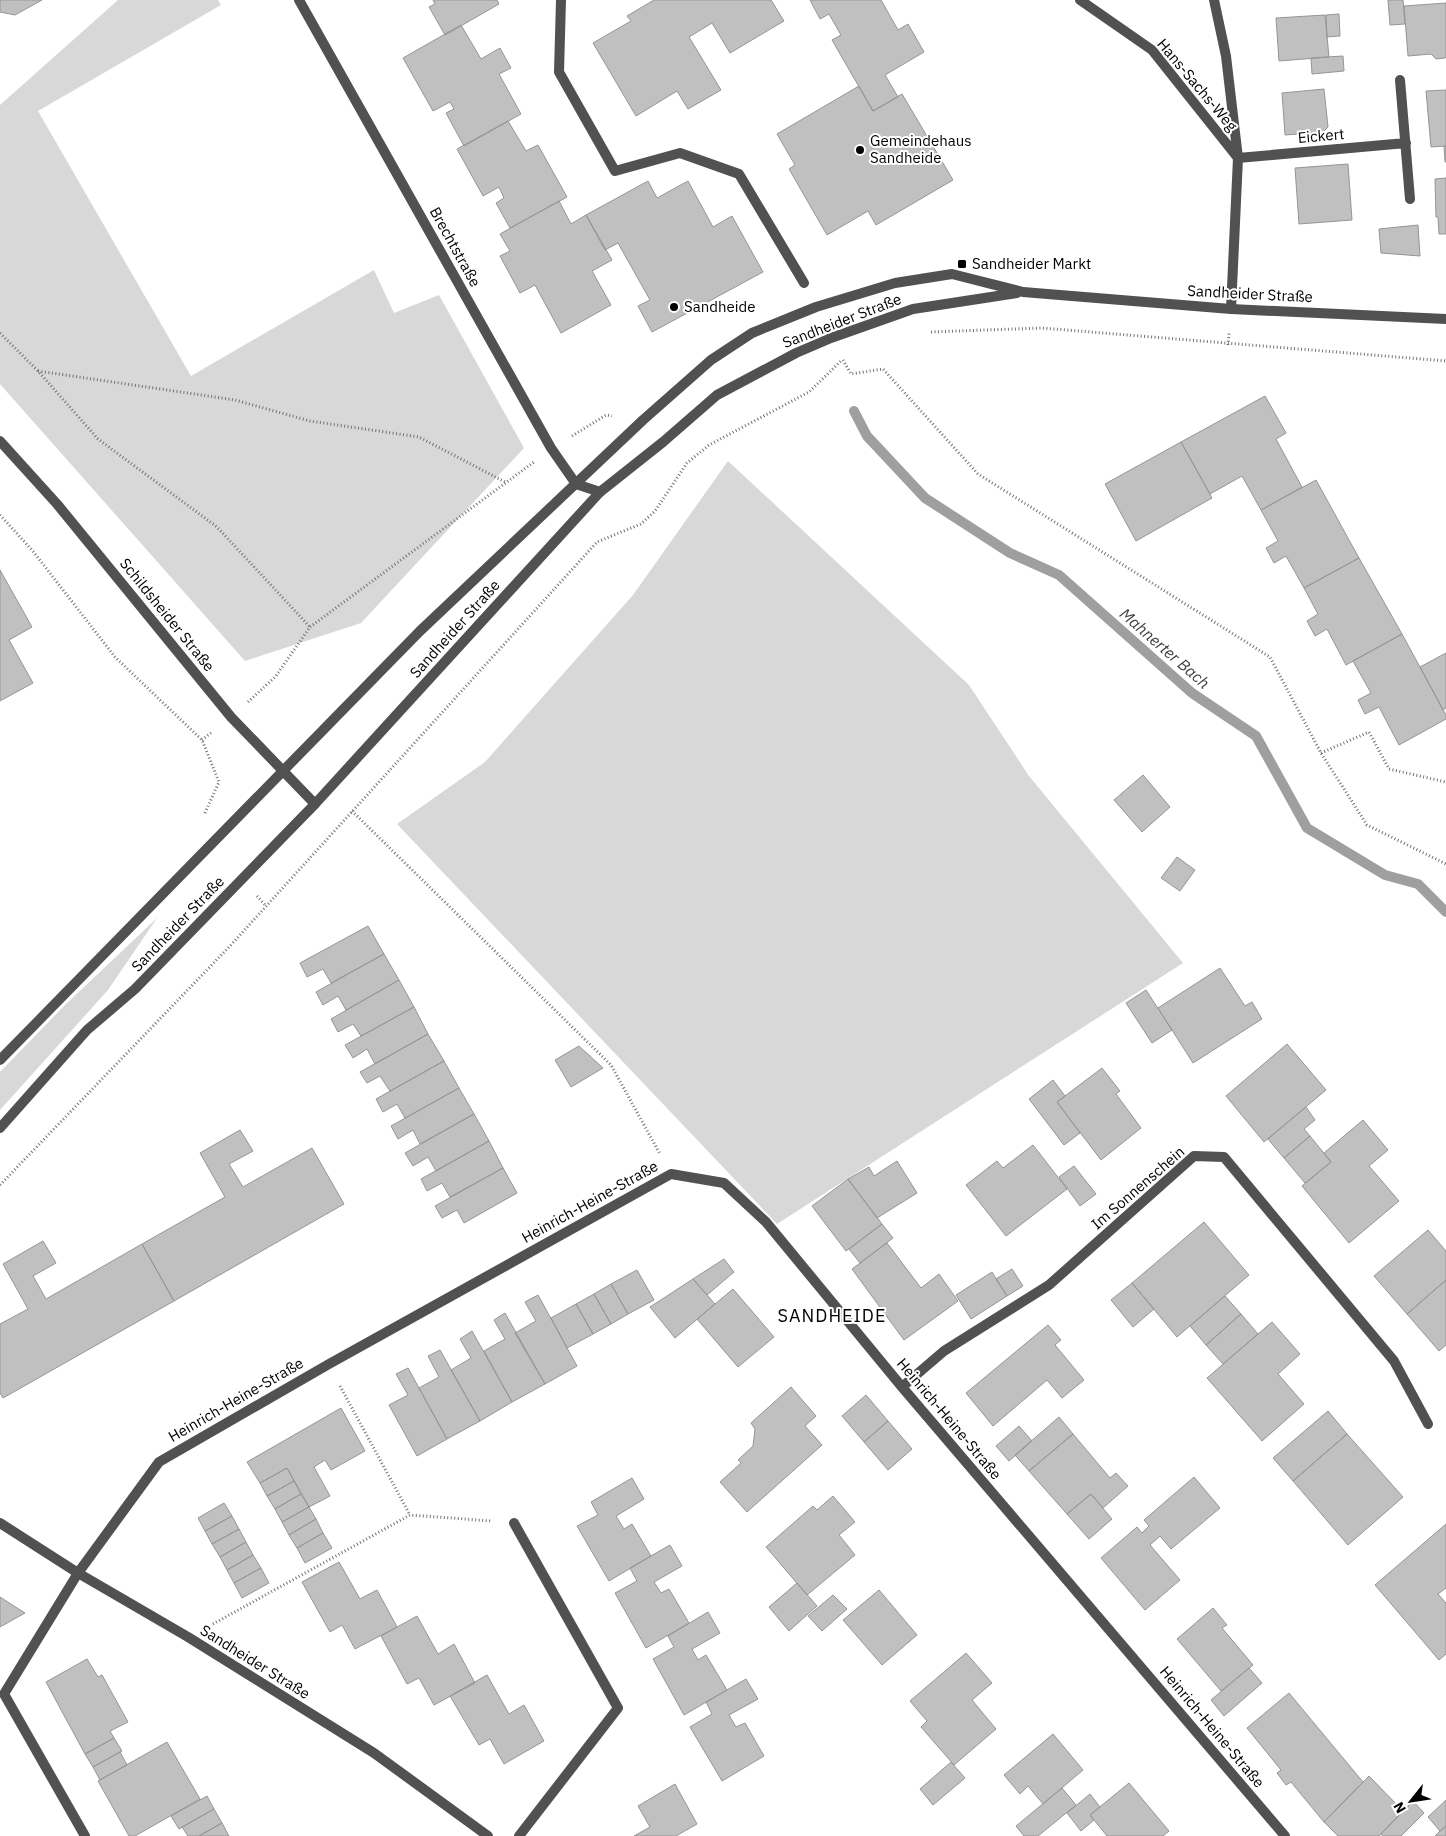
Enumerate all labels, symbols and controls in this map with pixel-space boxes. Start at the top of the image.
street label: Hans-Sachs-Weg [1153,35,1242,135]
street label: Eickert [1297,124,1345,147]
place label: Gemeindehaus Sandheide [870,131,972,167]
marker: Gemeindehaus Sandheide [854,144,866,156]
street label: Brechtstraße [426,203,485,290]
place label: Sandheider Markt [972,254,1091,273]
marker: Sandheider Markt [956,258,968,270]
street label: Sandheider Straße [1187,281,1313,306]
street label: Sandheider Straße [780,289,904,352]
place label: Sandheide [684,297,755,316]
marker: Sandheide [668,301,680,313]
street label: Schildsheider Straße [116,554,219,675]
street label: Sandheider Straße [406,576,504,682]
water label: Mahnerter Bach [1116,603,1214,693]
street label: Sandheider Straße [127,872,228,975]
street label: Im Sonnenschein [1087,1142,1188,1233]
street label: Heinrich-Heine-Straße [518,1156,661,1247]
district label: SANDHEIDE [778,1304,886,1327]
street label: Heinrich-Heine-Straße [165,1353,307,1446]
street label: Heinrich-Heine-Straße [893,1354,1006,1483]
street label: Sandheider Straße [197,1620,314,1703]
street label: Heinrich-Heine-Straße [1156,1662,1269,1791]
north arrow [1386,1776,1436,1826]
text: N [1389,1799,1410,1816]

